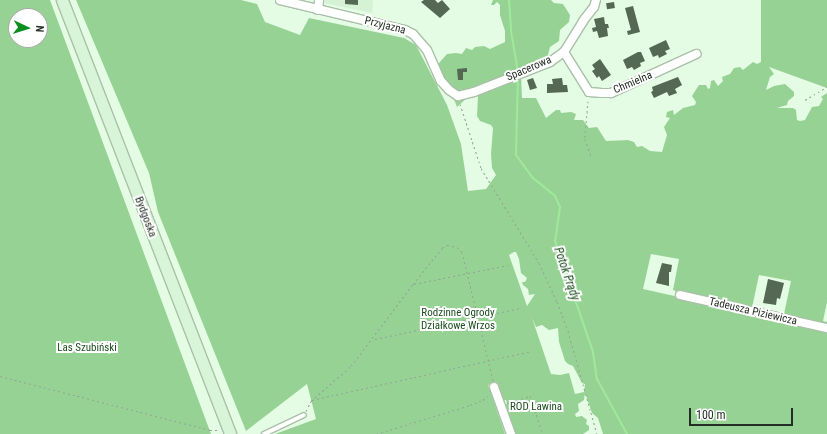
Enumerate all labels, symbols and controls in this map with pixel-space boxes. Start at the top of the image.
north arrow [8,8,48,48]
street label: Przyjazna [363,15,407,37]
text: N [33,25,46,33]
street label: Spacerowa [504,54,554,84]
street label: Chmielna [612,69,654,97]
street label: Bydgoska [131,195,159,239]
water label: Potok Prądy [550,246,582,302]
street label: Tadeusza Piziewicza [708,295,798,329]
park label: Rodzinne Ogrody Działkowe Wrzos [421,307,495,333]
park label: Las Szubiński [57,341,117,355]
park label: ROD Lawina [510,400,562,414]
scale bar [691,400,795,426]
text: 100 m [696,408,726,422]

